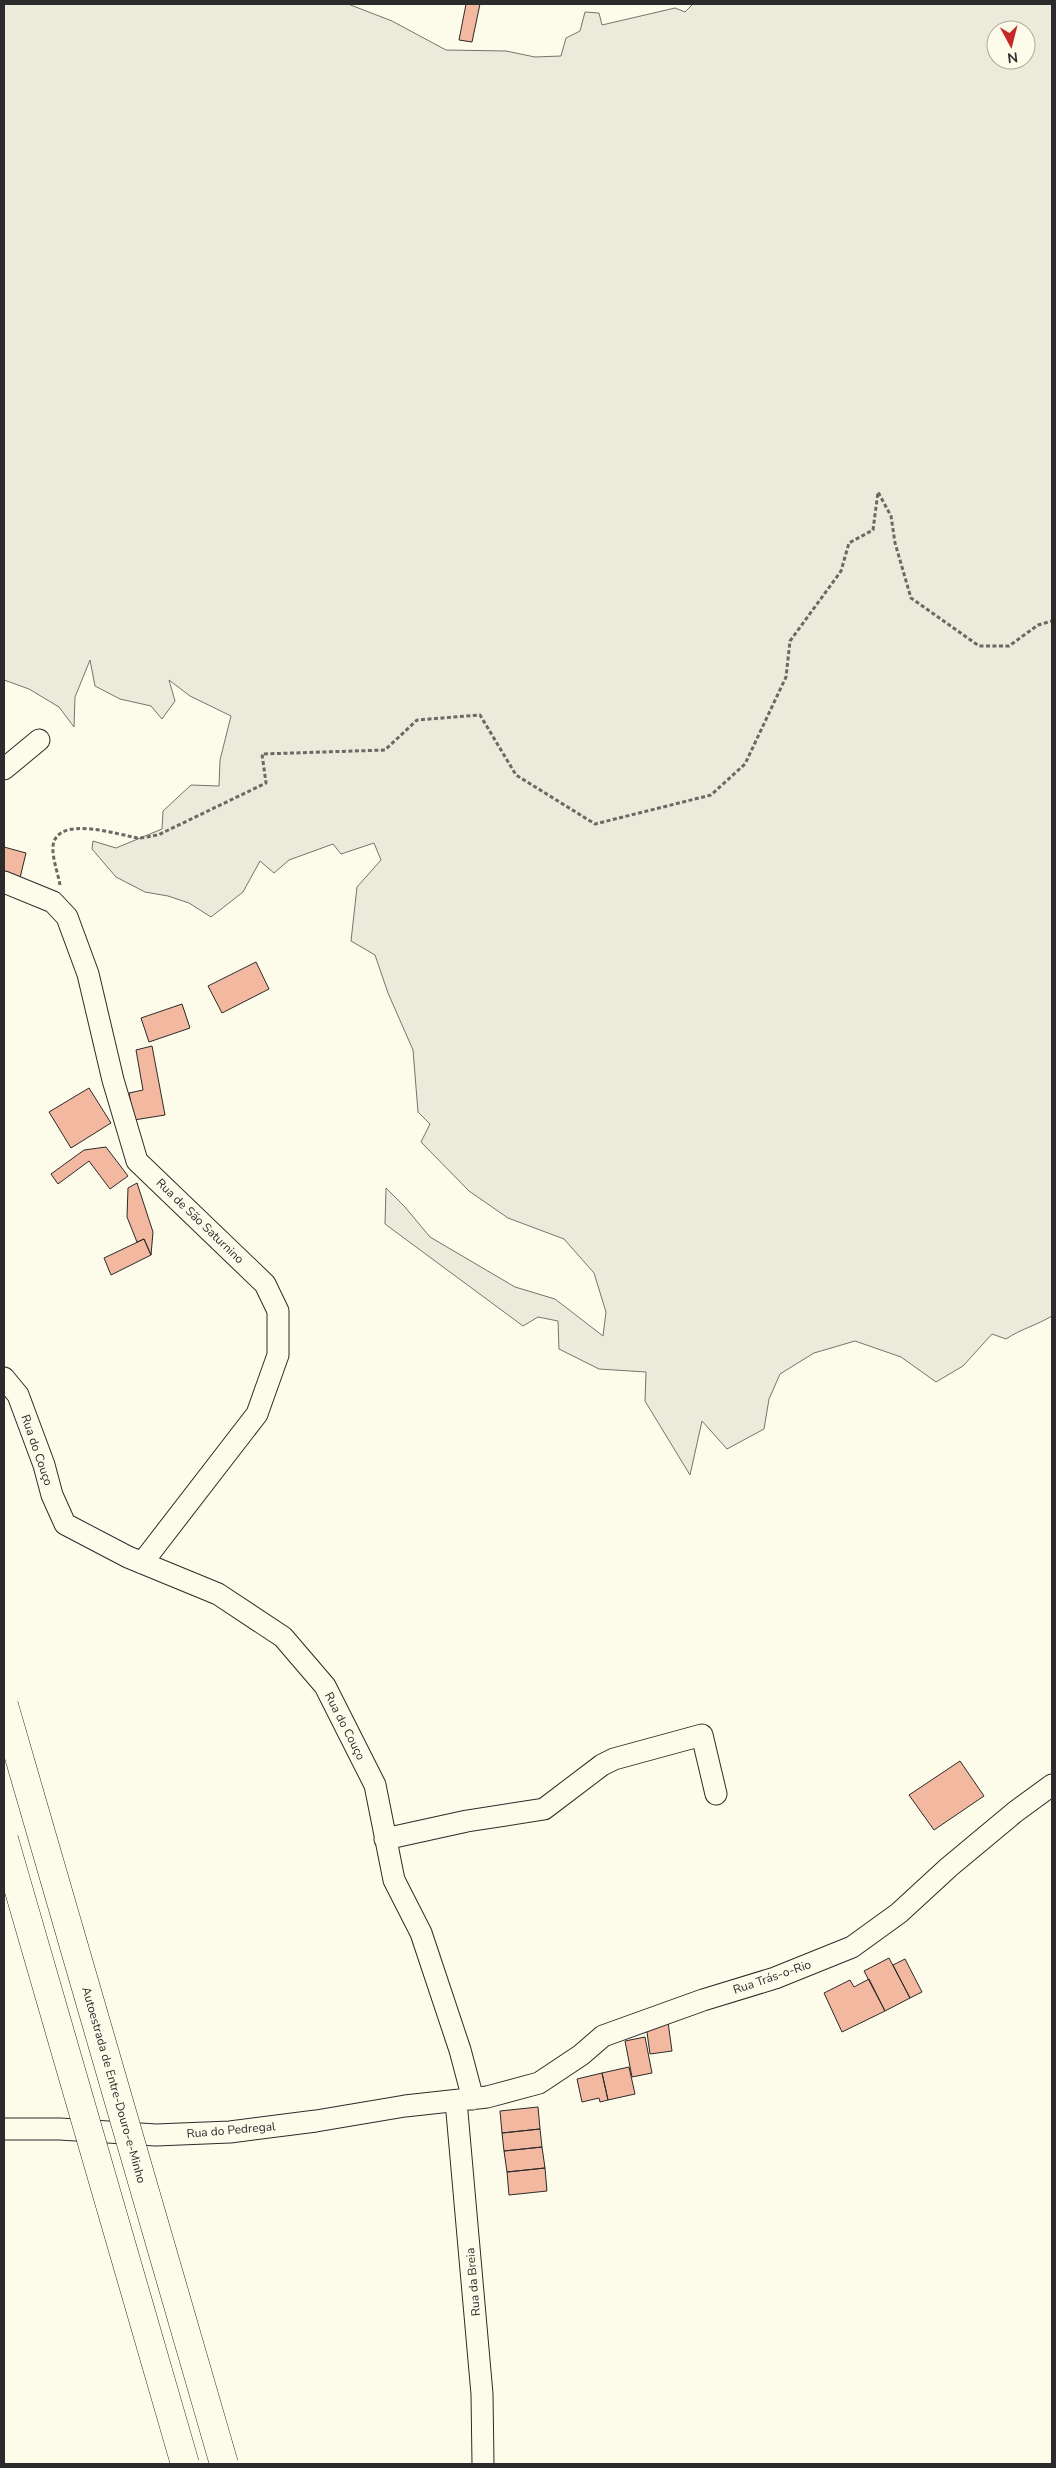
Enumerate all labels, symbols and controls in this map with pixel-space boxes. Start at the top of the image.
north arrow [986,20,1036,70]
text: N [1006,47,1019,67]
street label: Rua de São Saturnino [153,1175,248,1267]
street label: Rua do Couço [17,1412,57,1488]
street label: Rua do Couço [321,1689,369,1763]
street label: Rua Trás-o-Rio [731,1956,813,1998]
street label: Autoestrada de Entre-Douro-e-Minho [78,1985,150,2185]
street label: Rua do Pedregal [186,2118,277,2142]
street label: Rua da Breia [462,2247,484,2317]

